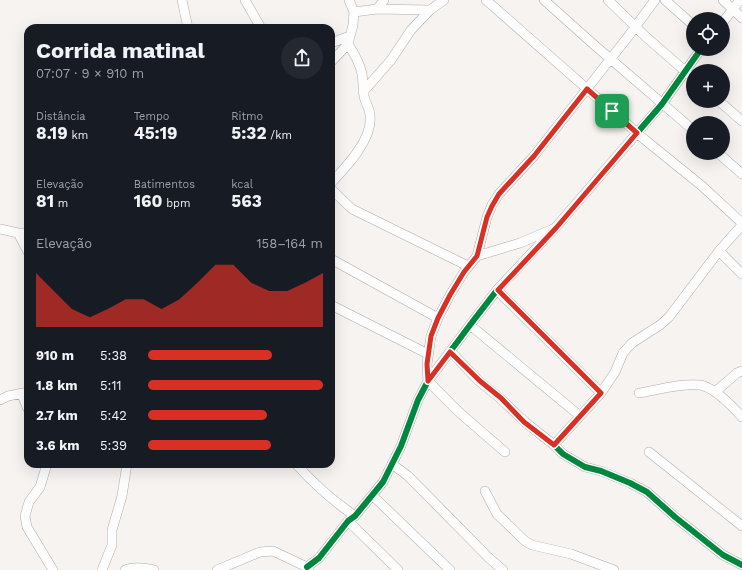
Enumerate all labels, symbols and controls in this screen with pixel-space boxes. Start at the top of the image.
map controls [686,12,730,160]
button: locate [686,12,730,56]
button: share [281,37,323,79]
text: Corrida matinal [36,38,205,63]
button: + [686,64,730,108]
text: 07:07 · 9 × 910 m [36,66,144,81]
pin [595,94,629,128]
icon: arrive [601,100,623,122]
text: Distância [36,110,86,123]
text: Tempo [134,110,169,123]
text: Ritmo [231,110,263,123]
button: − [686,116,730,160]
text: 8.19 [36,123,68,143]
text: 45:19 [134,123,177,143]
text: 5:32 [231,123,267,143]
text: km [68,129,88,142]
text: /km [267,129,292,142]
text: Elevação [36,178,83,191]
text: Batimentos [134,178,195,191]
text: kcal [231,178,253,191]
text: 81 [36,191,54,211]
text: 160 [134,191,162,211]
text: 563 [231,191,262,211]
text: m [54,197,68,210]
text: bpm [162,197,190,210]
text: Elevação [36,236,92,251]
text: 158–164 m [257,236,323,251]
text: 910 m [36,348,74,363]
text: 5:38 [100,348,127,363]
text: 1.8 km [36,378,78,393]
text: 5:11 [100,378,122,393]
text: 2.7 km [36,408,78,423]
text: 5:42 [100,408,127,423]
text: 3.6 km [36,438,79,453]
text: 5:39 [100,438,127,453]

